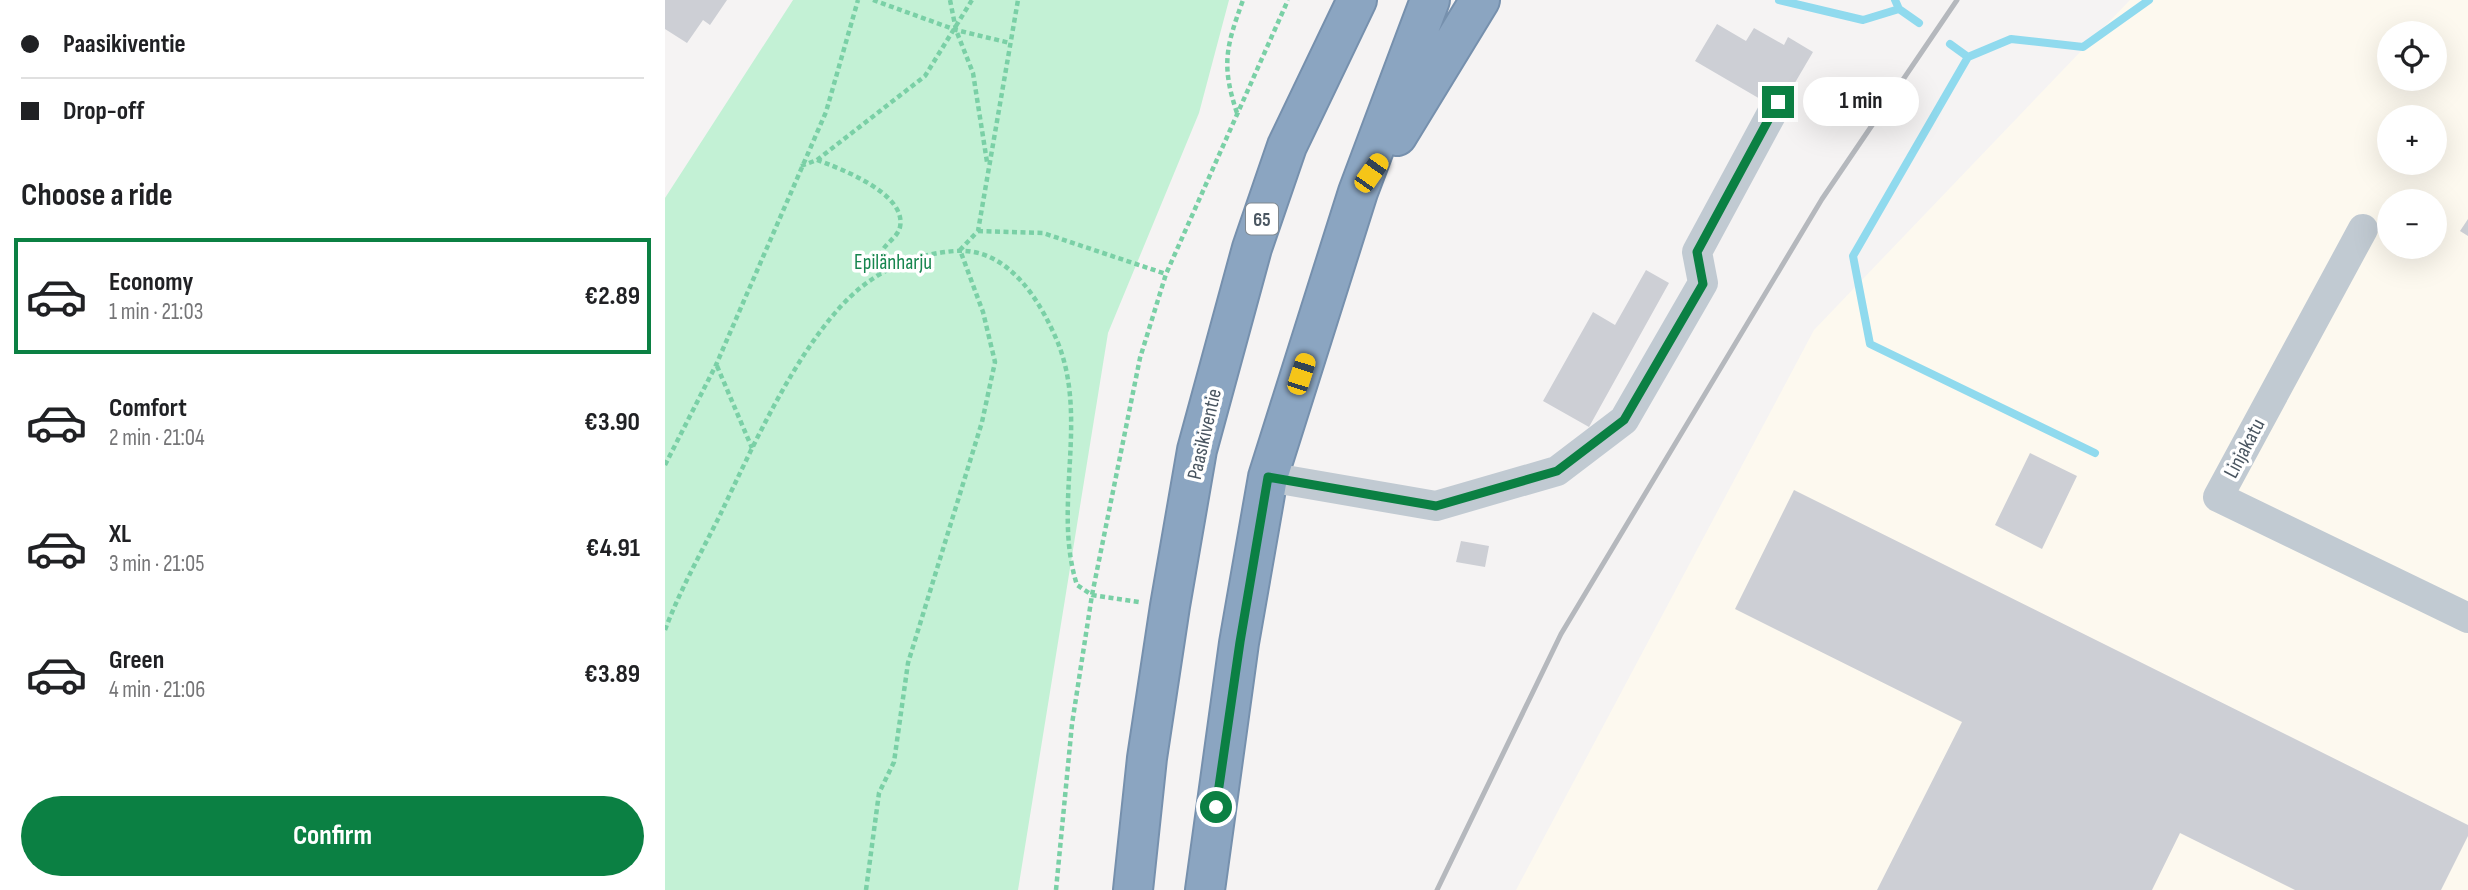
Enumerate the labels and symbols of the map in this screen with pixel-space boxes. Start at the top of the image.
callout: 1 min [1803,78,1918,126]
route end [1762,86,1794,118]
car [1351,150,1392,196]
road number: 65 [1246,204,1278,234]
park label: Epilänharju [854,250,932,275]
car [1285,351,1318,397]
street label: Paasikiventie [1182,386,1227,482]
street label: Linjakatu [2218,414,2270,482]
route start [1200,791,1232,823]

